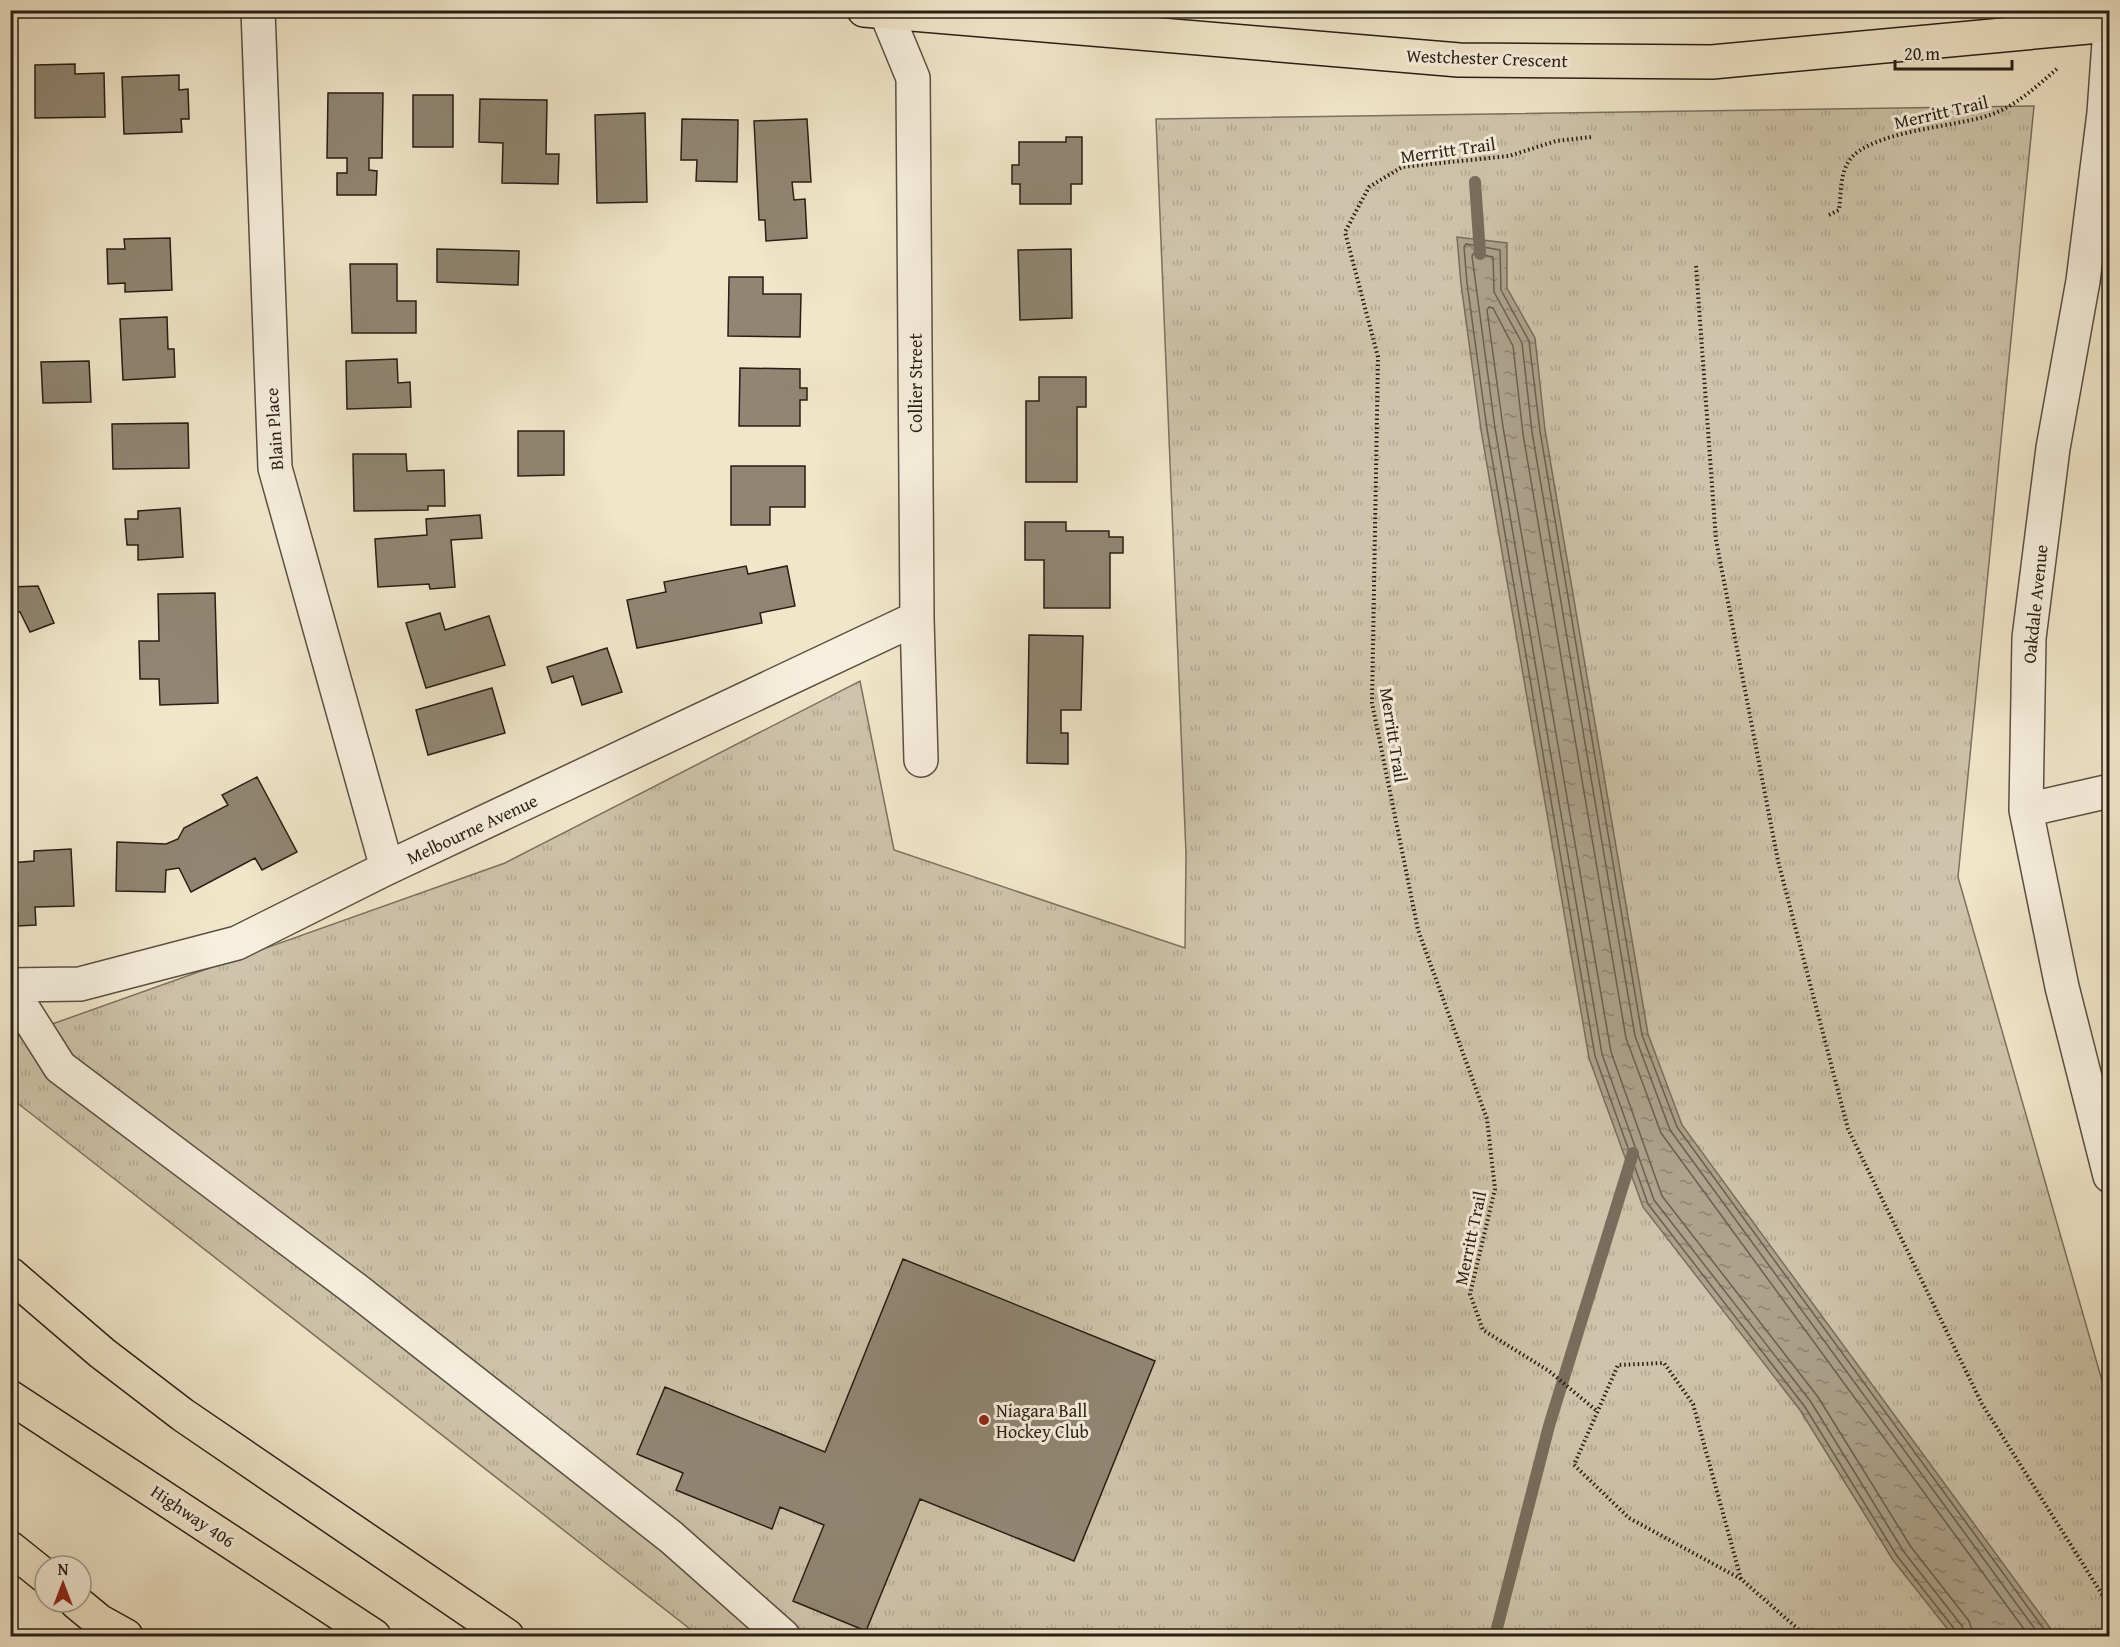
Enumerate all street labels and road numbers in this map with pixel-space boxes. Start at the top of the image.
street label: Westchester Crescent [1406,42,1569,74]
street label: Merritt Trail [1891,88,1991,136]
street label: Merritt Trail [1399,130,1497,170]
street label: Collier Street [902,333,929,433]
street label: Blain Place [258,387,290,471]
street label: Oakdale Avenue [2015,543,2055,665]
street label: Merritt Trail [1373,686,1415,784]
street label: Melbourne Avenue [402,787,542,871]
street label: Merritt Trail [1447,1188,1493,1288]
street label: Highway 406 [146,1478,240,1554]

